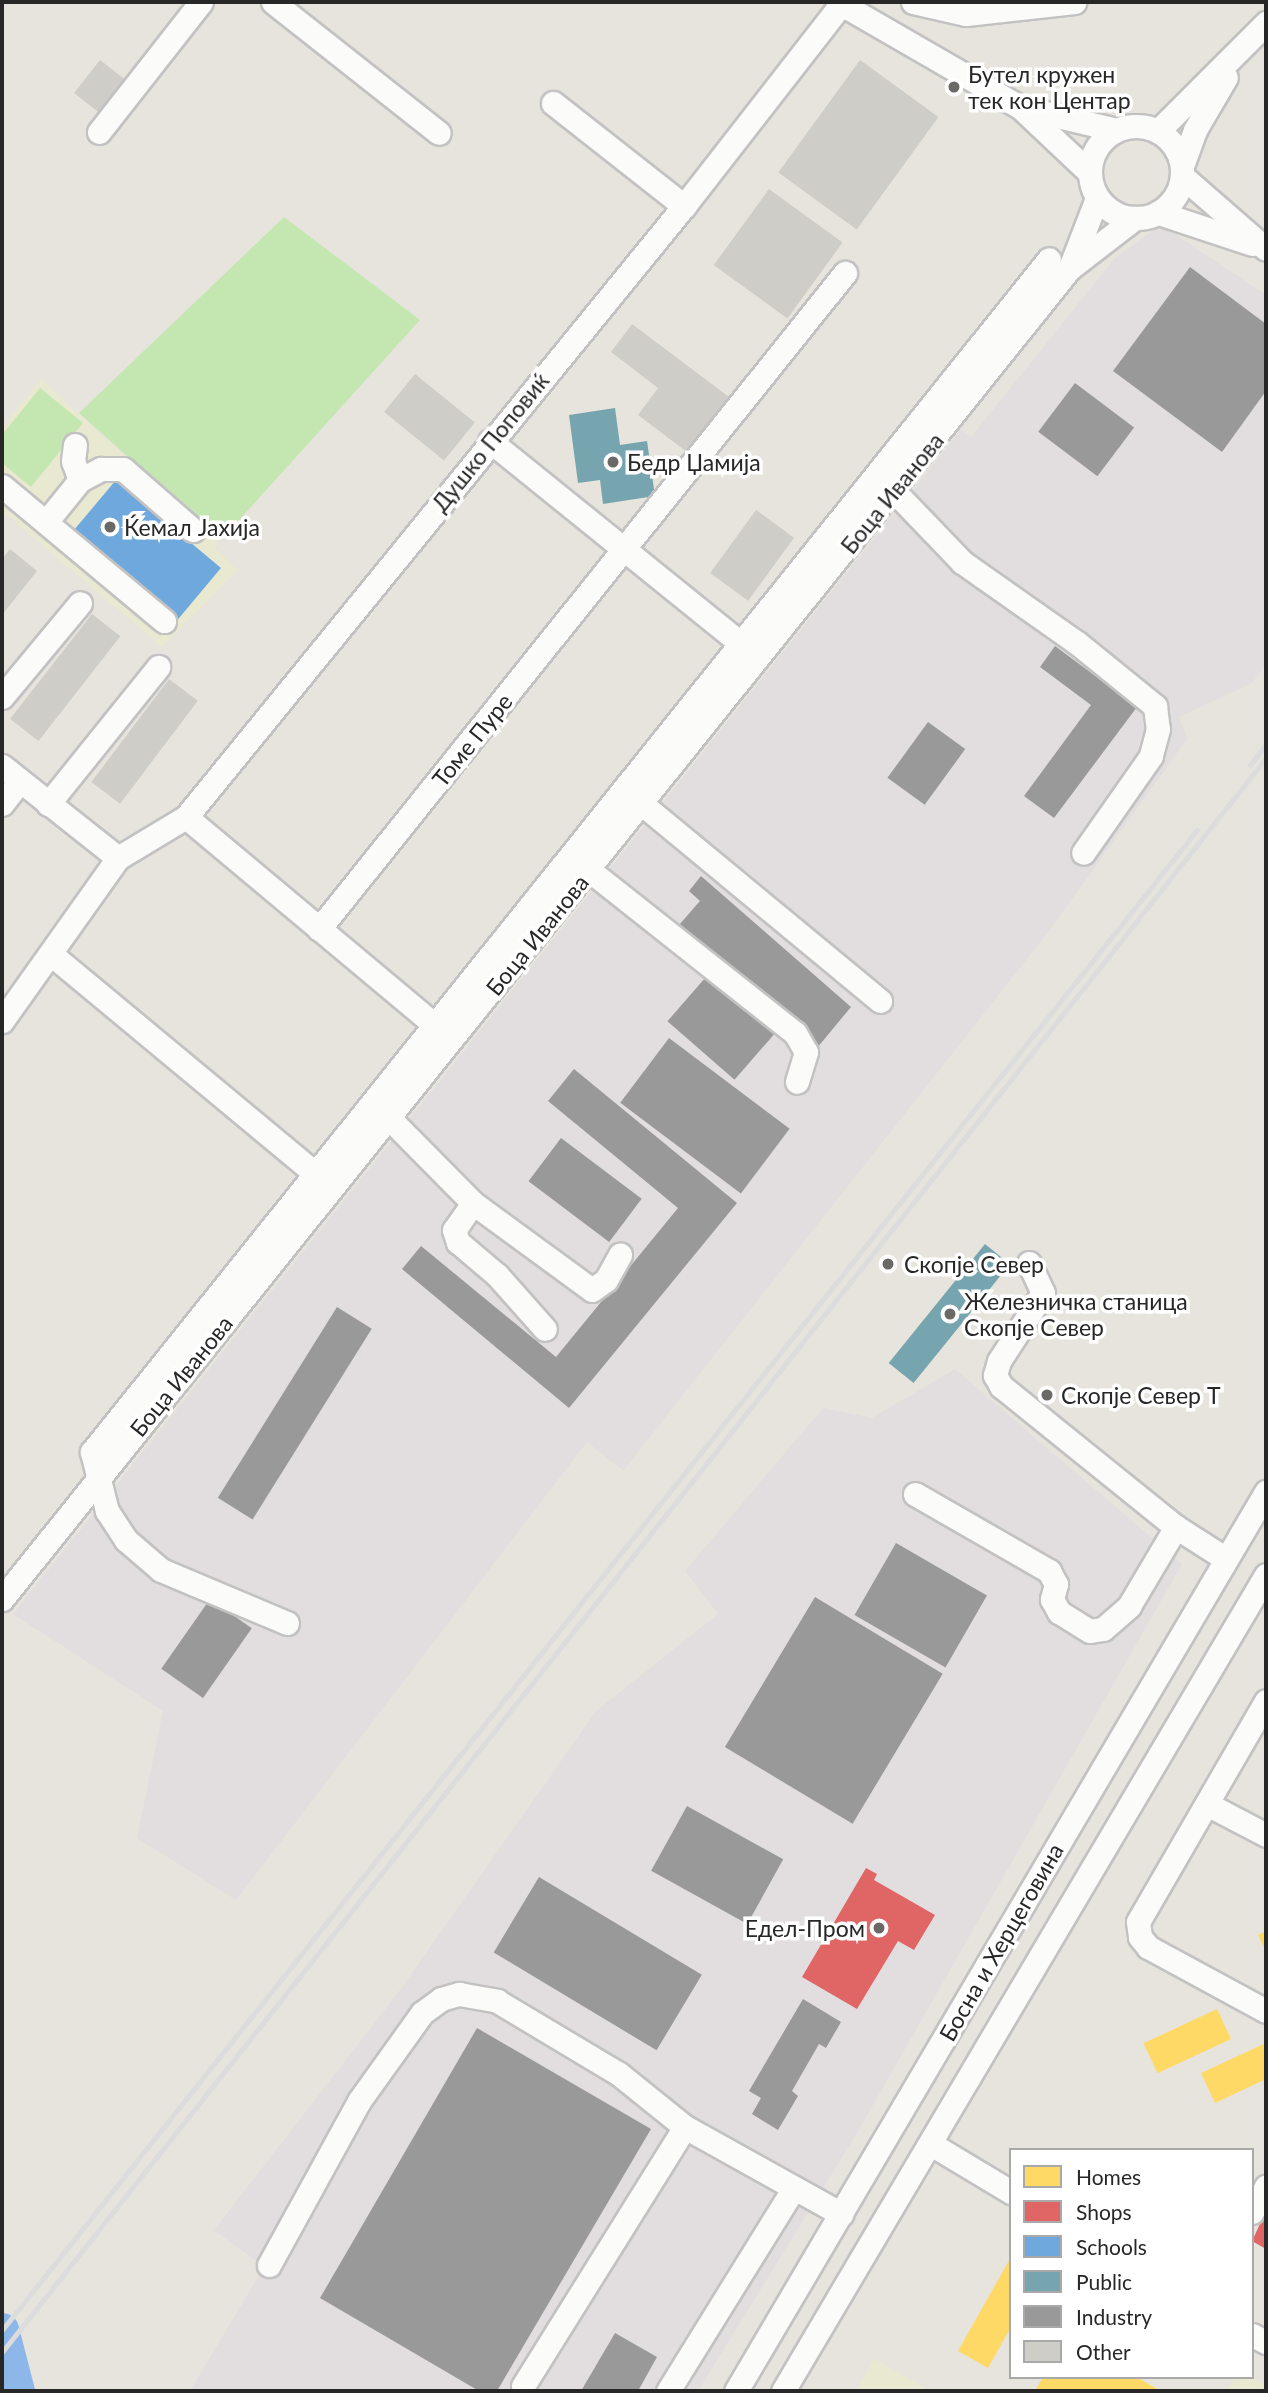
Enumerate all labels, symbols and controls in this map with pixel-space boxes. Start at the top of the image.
place label: Бутел кружен тек кон Центар [968,60,1131,114]
marker: Бутел кружен тек кон Центар [946,79,962,95]
street label: Душко Поповиќ [426,367,554,517]
street label: Боца Иванова [835,427,949,559]
place label: Бедр Џамија [627,448,761,476]
marker: Бедр Џамија [605,454,621,470]
place label: Ќемал Јахија [124,513,260,541]
marker: Ќемал Јахија [102,519,118,535]
street label: Томе Пуре [426,688,518,792]
street label: Боца Иванова [480,869,594,1001]
place label: Скопје Север [904,1250,1044,1278]
marker: Скопје Север [878,1254,898,1274]
place label: Железничка станица Скопје Север [964,1287,1188,1341]
marker: Железничка станица Скопје Север [942,1306,958,1322]
street label: Боца Иванова [124,1310,238,1442]
place label: Скопје Север Т [1061,1381,1220,1409]
marker: Скопје Север Т [1039,1387,1055,1403]
street label: Босна и Херцеговина [933,1838,1069,2046]
place label: Едел-Пром [745,1914,865,1942]
marker: Едел-Пром [871,1920,887,1936]
legend [1009,2148,1254,2379]
text: Homes [1076,2164,1141,2189]
text: Shops [1076,2199,1132,2224]
text: Schools [1076,2234,1147,2259]
text: Public [1076,2269,1132,2294]
text: Industry [1076,2304,1152,2329]
text: Other [1076,2339,1131,2364]

